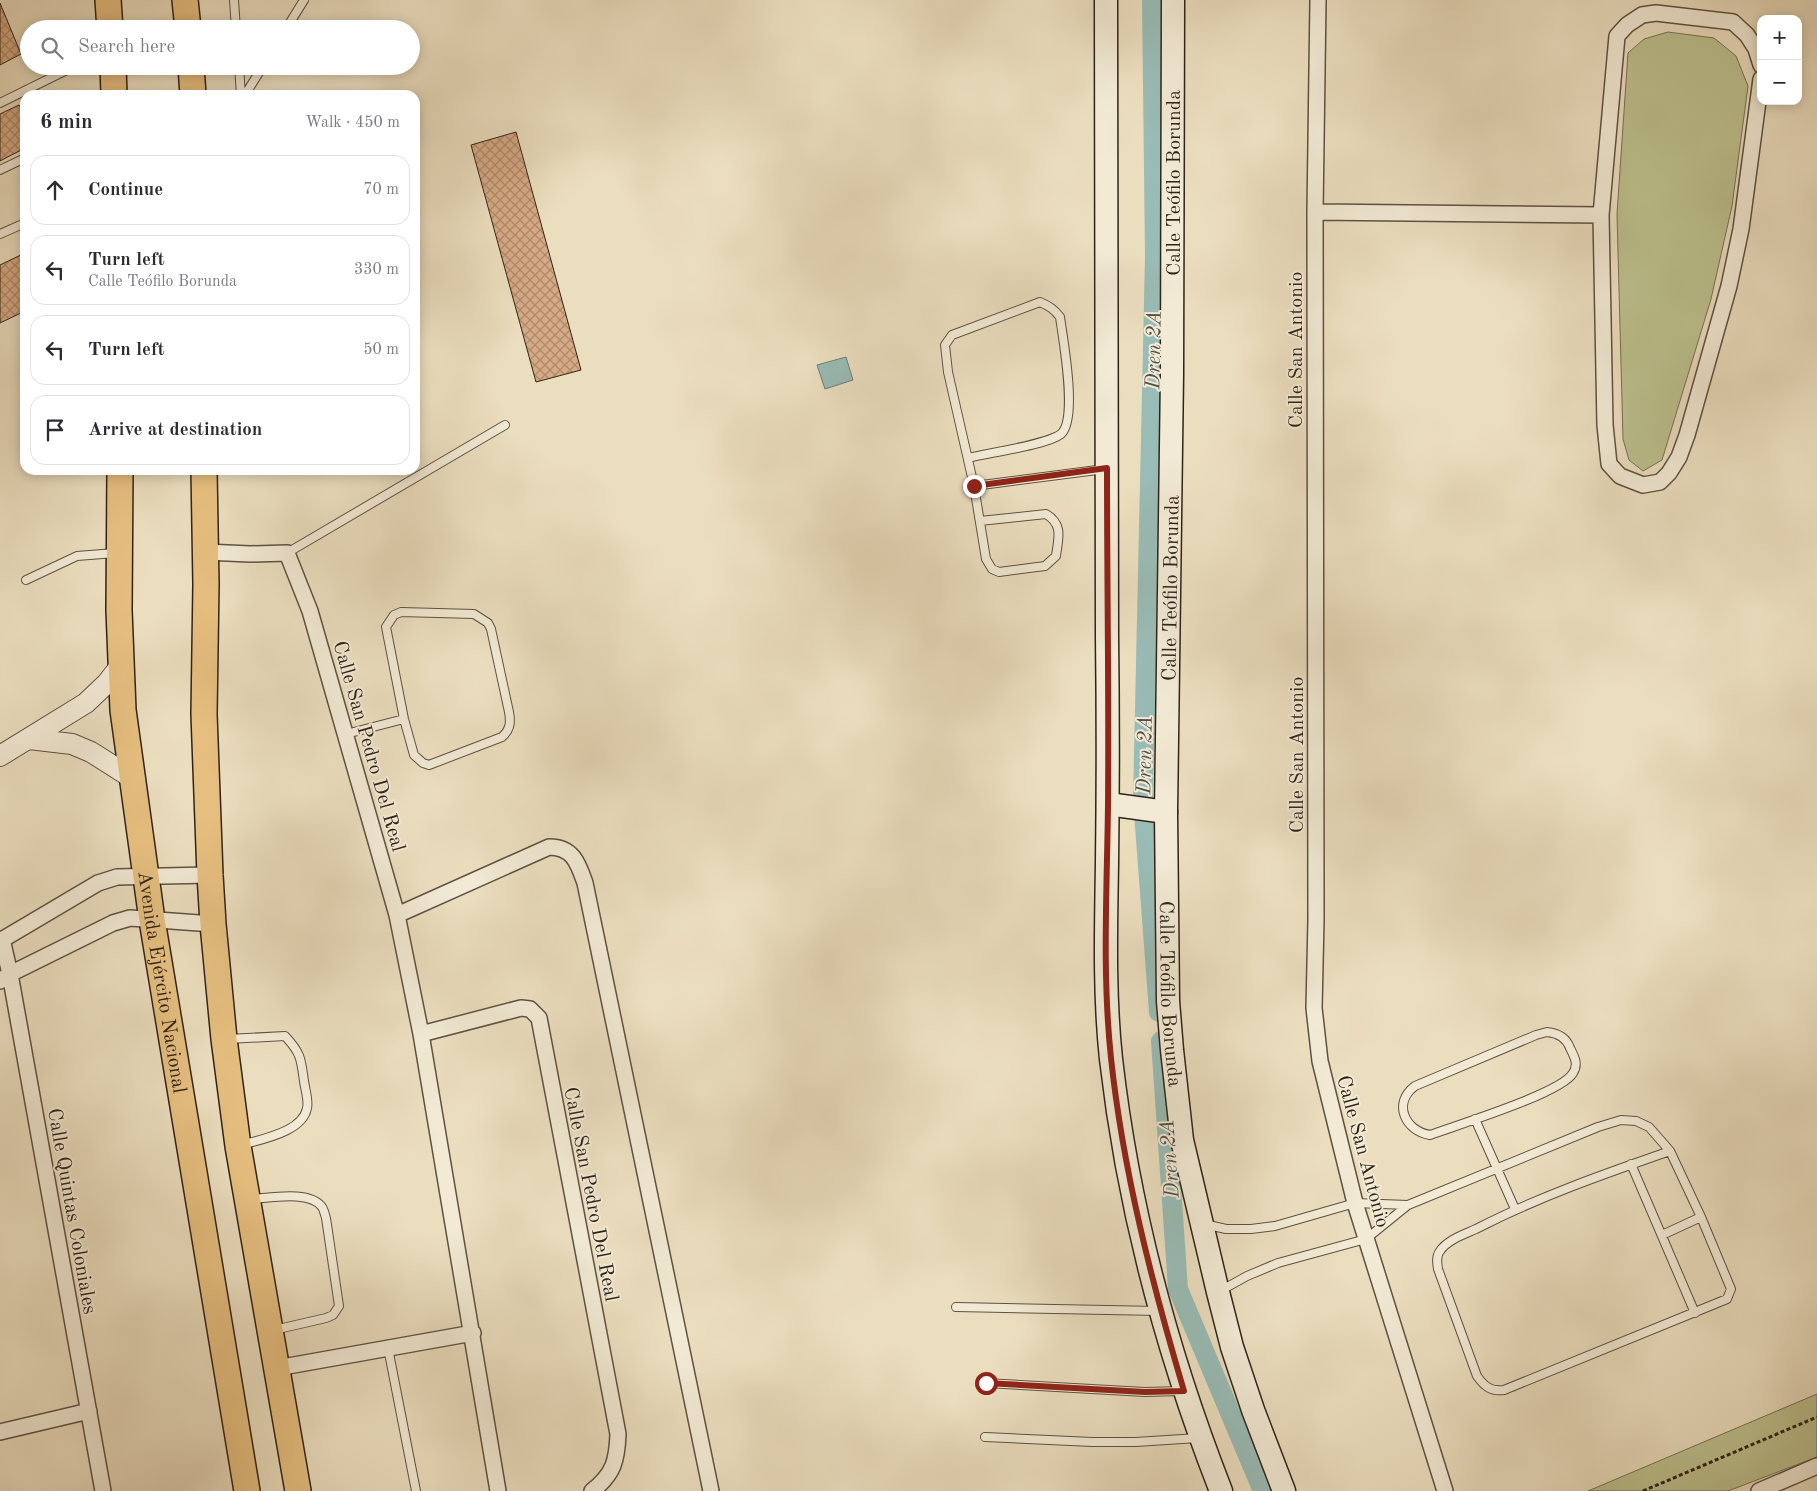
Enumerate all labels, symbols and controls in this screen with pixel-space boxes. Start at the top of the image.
map controls [1757,15,1802,105]
button: + [1757,15,1802,60]
search box [20,20,420,75]
icon: search [38,34,66,62]
text: Search here [78,38,175,57]
button: − [1757,60,1802,105]
street label: Calle Teófilo Borunda [1165,90,1185,276]
text: 6 min [40,112,93,133]
text: Walk · 450 m [305,115,400,131]
icon: ahead [41,176,69,204]
text: Continue [88,181,163,200]
text: 70 m [363,182,399,198]
text: Turn left [88,251,165,270]
icon: left [41,256,69,284]
text: 330 m [354,262,399,278]
street label: Calle San Antonio [1287,272,1307,428]
text: Calle Teófilo Borunda [88,274,237,290]
water label: Dren 2A [1143,310,1166,391]
icon: left [41,336,69,364]
text: Turn left [88,341,165,360]
text: 50 m [363,342,399,358]
icon: arrive [41,416,69,444]
text: Arrive at destination [88,421,262,440]
route end [963,475,986,498]
street label: Calle Teófilo Borunda [1160,495,1184,681]
street label: Calle San Pedro Del Real [328,639,408,854]
street label: Calle San Antonio [1288,677,1308,833]
water label: Dren 2A [1134,715,1157,796]
street label: Avenida Ejército Nacional [133,870,189,1095]
street label: Calle Teófilo Borunda [1155,901,1184,1088]
street label: Calle San Antonio [1332,1073,1392,1230]
street label: Calle San Pedro Del Real [559,1085,621,1303]
street label: Calle Quintas Coloniales [43,1107,99,1316]
water label: Dren 2A [1157,1119,1184,1200]
route start [975,1372,998,1395]

